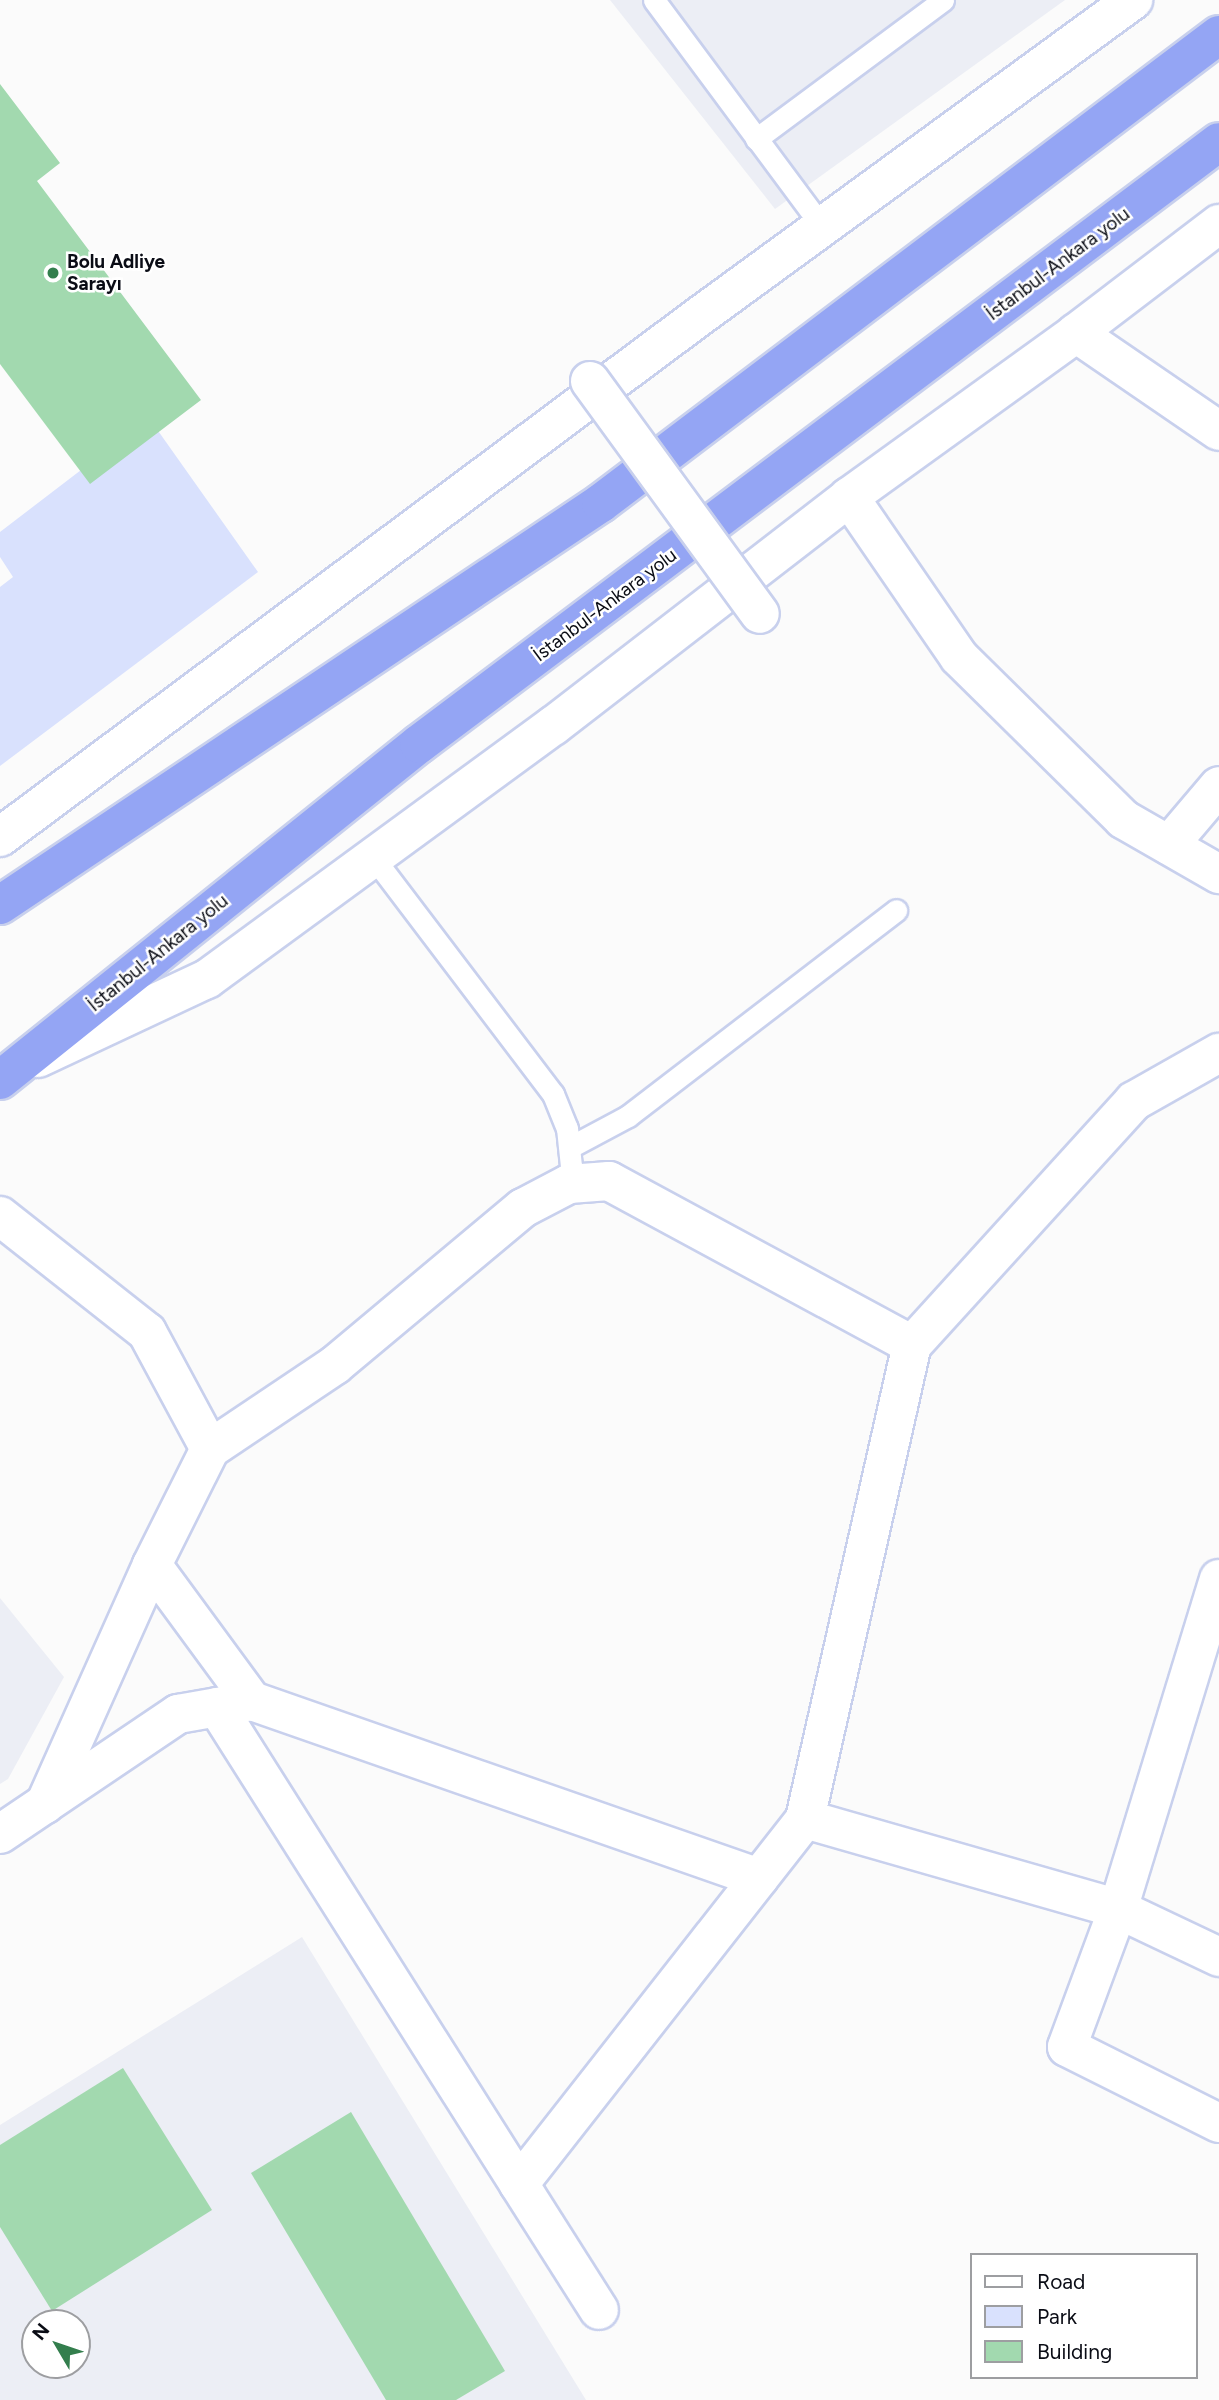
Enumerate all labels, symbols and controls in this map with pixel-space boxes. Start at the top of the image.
street label: İstanbul-Ankara yolu [982,203,1134,325]
place label: Bolu Adliye Sarayı [67,251,165,295]
marker: Bolu Adliye Sarayı [45,265,61,281]
street label: İstanbul-Ankara yolu [529,544,681,666]
street label: İstanbul-Ankara yolu [83,889,233,1017]
legend [970,2253,1198,2379]
text: Road [1037,2269,1085,2294]
text: Park [1037,2304,1077,2329]
north arrow [21,2309,91,2379]
text: N [27,2319,54,2345]
text: Building [1037,2339,1112,2364]

